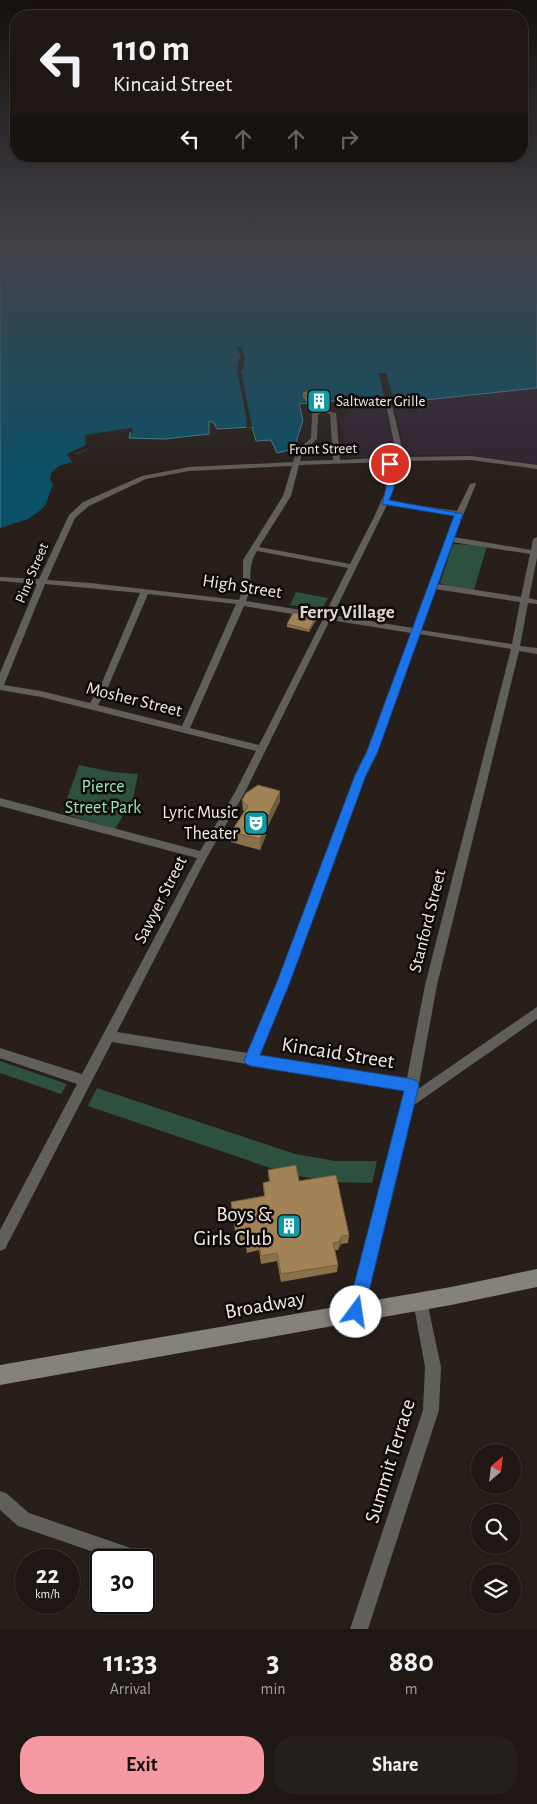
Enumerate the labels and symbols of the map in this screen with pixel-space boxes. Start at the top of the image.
building icon: Saltwater Grille [306,388,332,414]
place label: Saltwater Grille [336,394,425,409]
street label: Front Street [289,441,357,457]
pin [369,443,411,485]
street label: Pine Street [13,540,51,605]
street label: High Street [201,572,283,602]
district label: Ferry Village [299,603,395,622]
street label: Mosher Street [84,679,184,721]
park label: Pierce Street Park [65,778,142,817]
place label: Lyric Music Theater [162,804,238,843]
theatre icon: Lyric Music Theater [243,810,269,836]
street label: Sawyer Street [131,853,191,947]
street label: Stanford Street [406,867,450,974]
street label: Kincaid Street [280,1034,396,1072]
place label: Boys & Girls Club [193,1204,272,1249]
building icon: Boys & Girls Club [276,1213,302,1239]
position arrow [329,1285,381,1337]
street label: Broadway [223,1288,307,1322]
street label: Summit Terrace [361,1397,419,1525]
north arrow [471,1444,521,1494]
speed limit sign: 30 [90,1549,155,1614]

